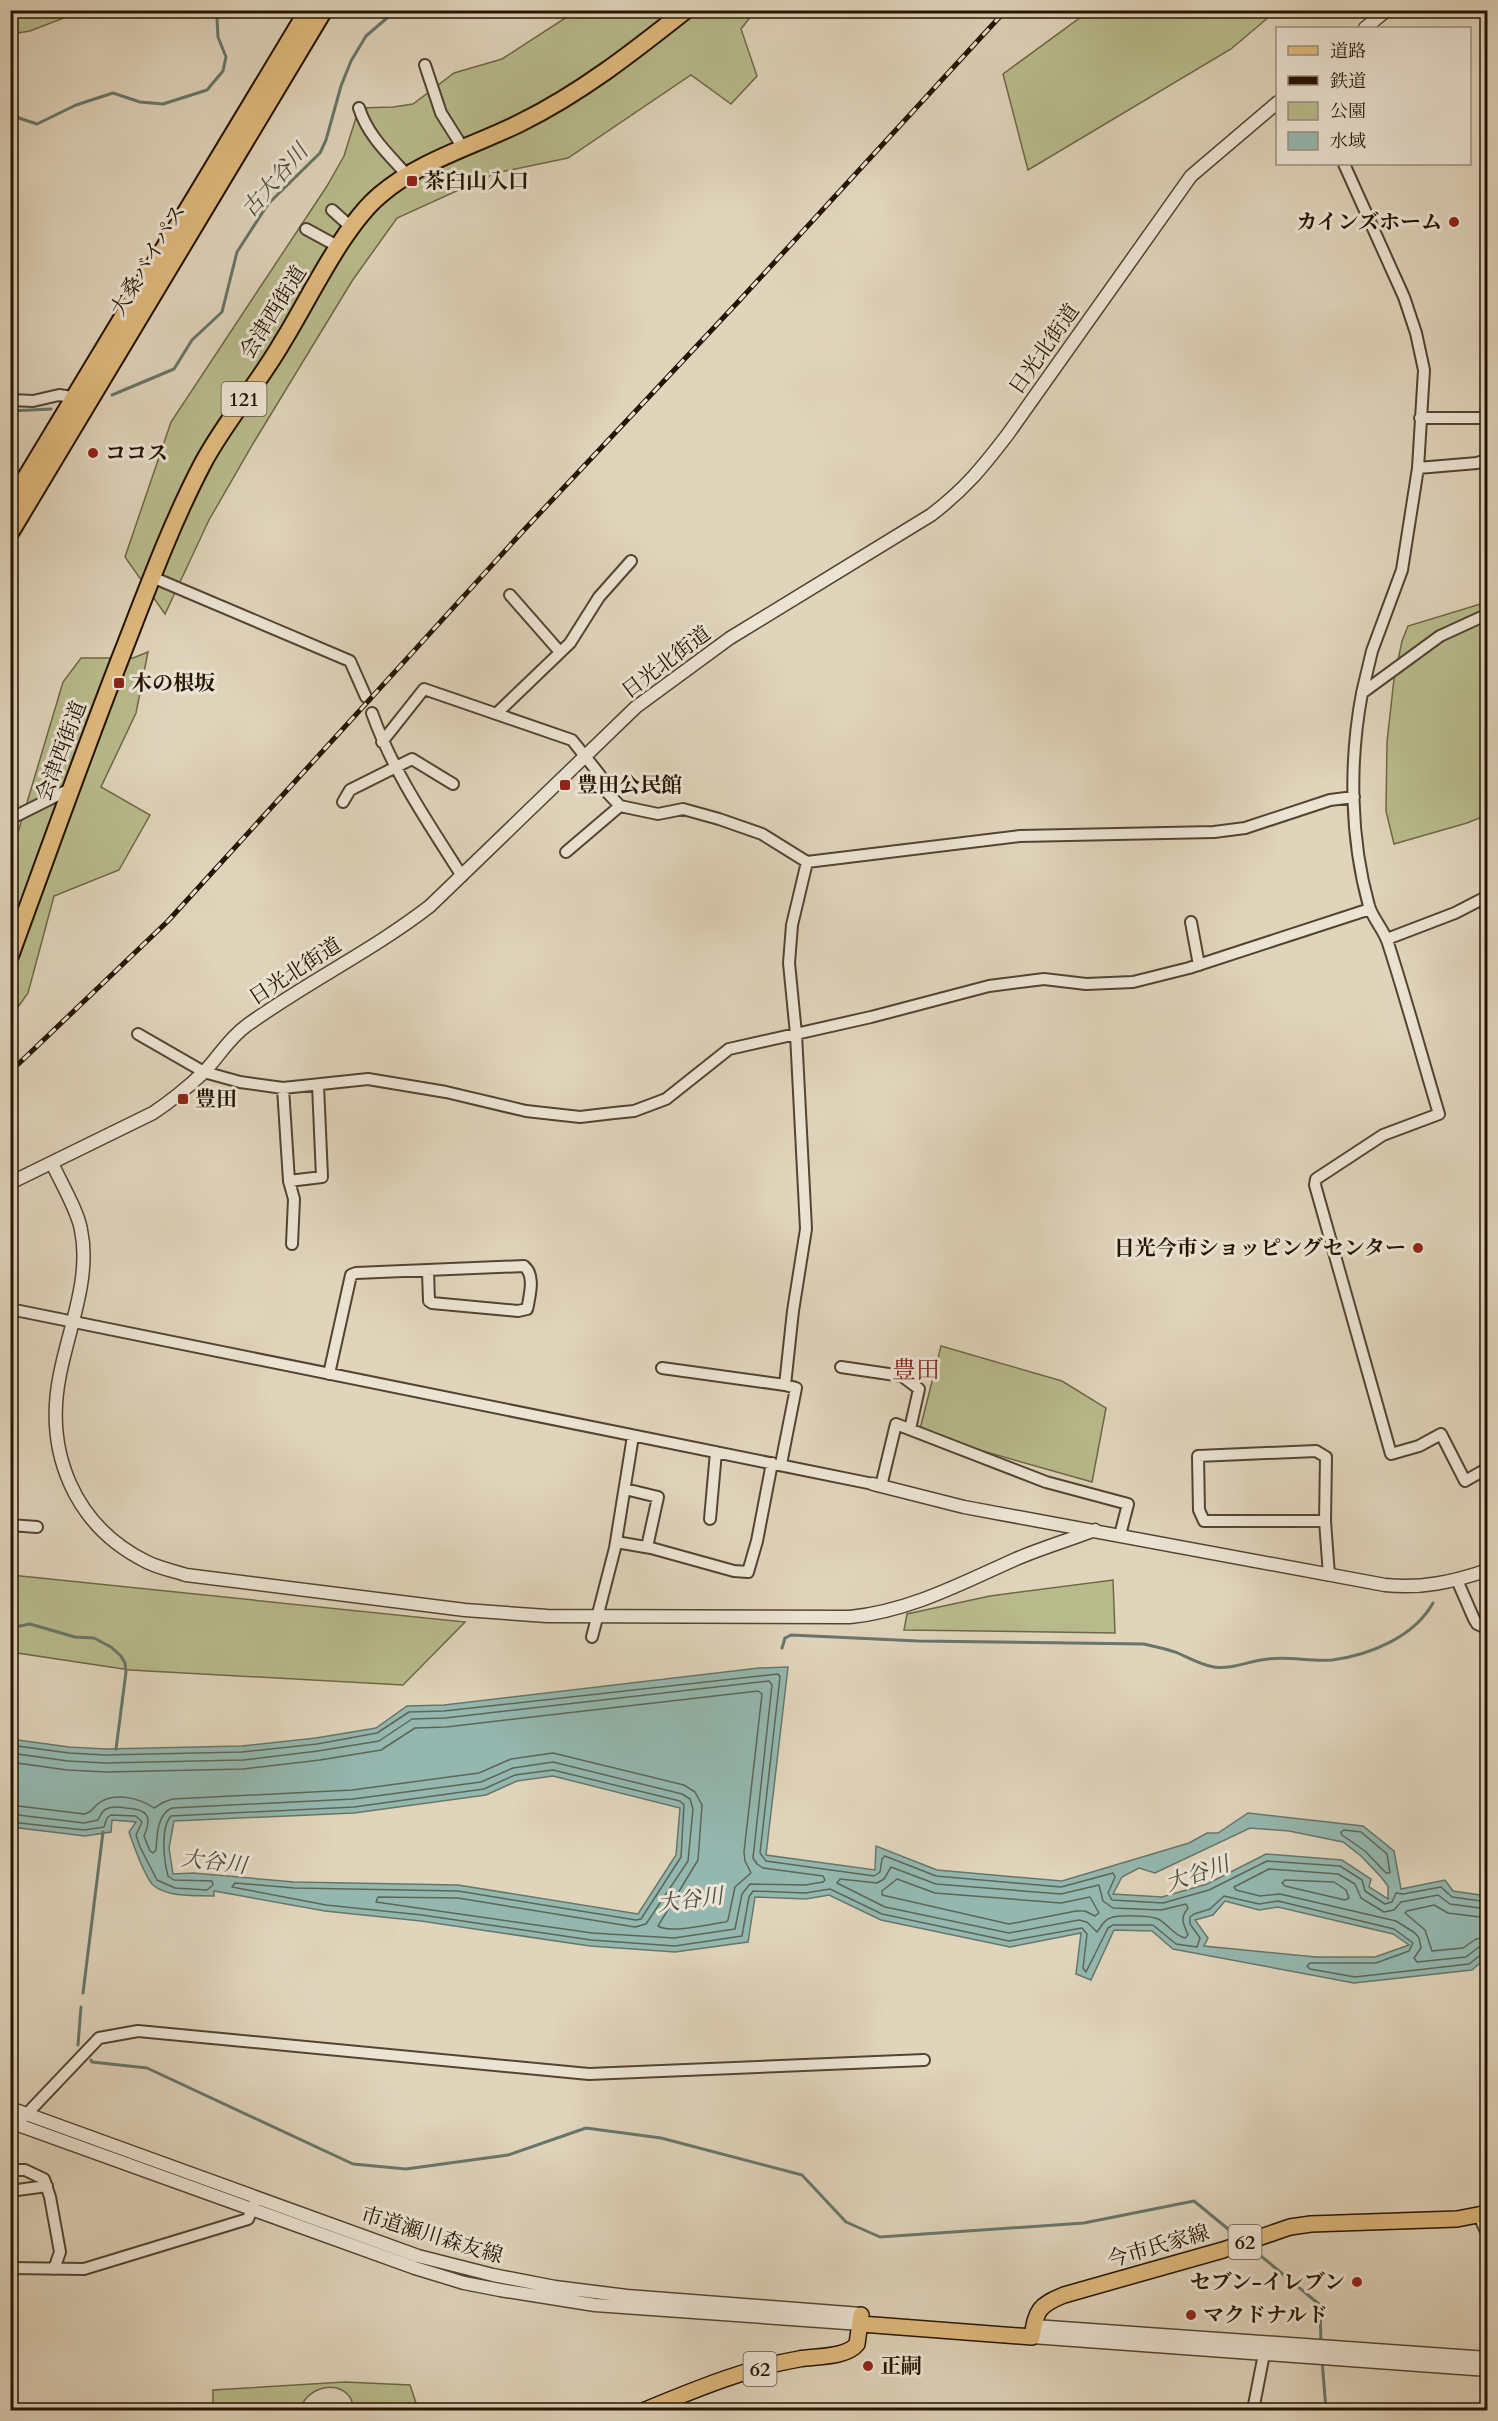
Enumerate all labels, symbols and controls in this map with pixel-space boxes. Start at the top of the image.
legend [1276,27,1471,165]
text: 道路 [1330,39,1366,64]
text: 鉄道 [1330,69,1366,94]
text: 公園 [1330,99,1366,124]
text: 水域 [1330,129,1366,154]
water label: 古大谷川 [235,136,316,224]
place label: 茶臼山入口 [424,167,529,196]
marker: 茶臼山入口 [405,174,419,188]
street label: 大桑バイパス [104,199,193,322]
place label: カインズホーム [1296,208,1442,237]
marker: カインズホーム [1447,215,1461,229]
street label: 会津西街道 [233,260,314,364]
street label: 日光北街道 [1002,298,1086,401]
road number: 121 [222,382,266,416]
place label: ココス [105,439,168,468]
marker: ココス [86,446,100,460]
street label: 日光北街道 [616,619,717,706]
place label: 木の根坂 [131,669,215,698]
marker: 木の根坂 [112,676,126,690]
street label: 会津西街道 [29,697,94,805]
place label: 豊田公民館 [577,771,682,800]
marker: 豊田公民館 [558,778,572,792]
street label: 日光北街道 [243,931,347,1012]
place label: 豊田 [195,1085,237,1114]
marker: 豊田 [176,1092,190,1106]
place label: 日光今市ショッピングセンター [1114,1234,1406,1263]
marker: 日光今市ショッピングセンター [1411,1241,1425,1255]
district label: 豊田 [892,1354,940,1387]
water label: 大谷川 [179,1843,250,1881]
water label: 大谷川 [1161,1848,1235,1899]
water label: 大谷川 [656,1881,727,1919]
street label: 市道瀬川森友線 [357,2200,506,2271]
street label: 今市氏家線 [1104,2218,1213,2275]
road number: 62 [1228,2225,1262,2259]
place label: セブン-イレブン [1190,2268,1345,2297]
marker: セブン-イレブン [1350,2275,1364,2289]
place label: マクドナルド [1203,2301,1328,2330]
marker: マクドナルド [1184,2308,1198,2322]
road number: 62 [744,2352,777,2386]
place label: 正嗣 [880,2352,922,2381]
marker: 正嗣 [861,2359,875,2373]

